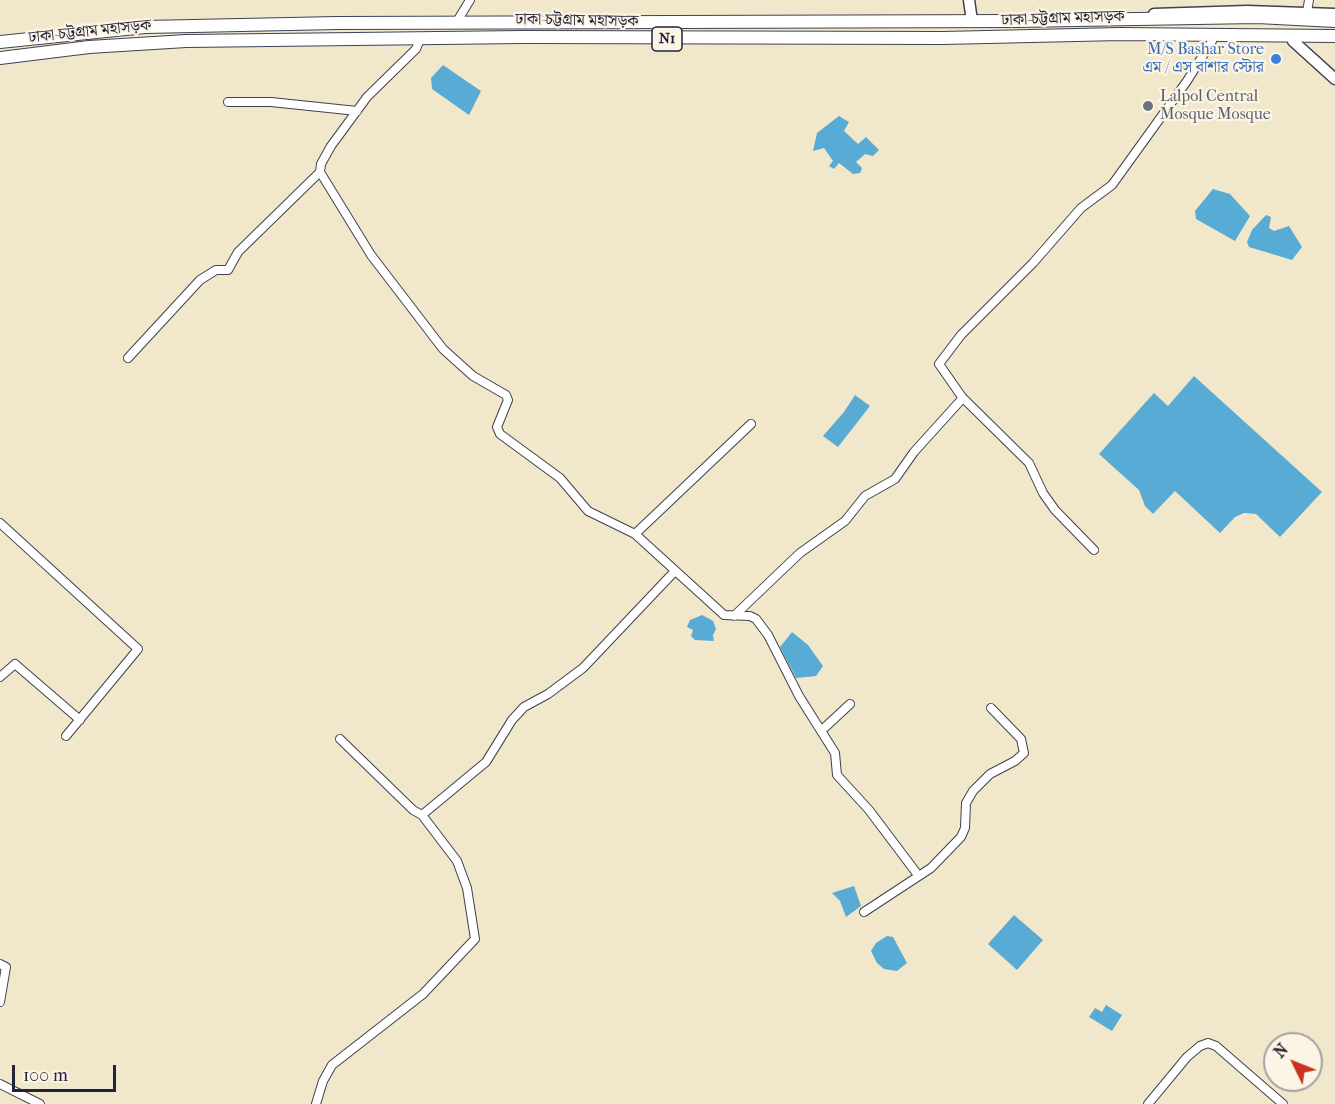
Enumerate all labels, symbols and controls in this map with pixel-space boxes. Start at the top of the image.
street label: ঢাকা-চট্টগ্রাম মহাসড়ক [1001,7,1125,31]
street label: ঢাকা-চট্টগ্রাম মহাসড়ক [515,10,639,32]
street label: ঢাকা-চট্টগ্রাম মহাসড়ক [28,16,152,48]
road number: N1 [652,27,682,51]
place label: M/S Bashar Store এম / এস বাশার স্টোর [1143,40,1264,78]
marker: M/S Bashar Store এম / এস বাশার স্টোর [1269,52,1283,66]
place label: Lalpol Central Mosque Mosque [1160,87,1271,125]
marker: Lalpol Central Mosque Mosque [1141,99,1155,113]
north arrow [1263,1032,1323,1092]
text: N [1270,1040,1292,1062]
scale bar [15,1053,118,1091]
text: 100 m [23,1065,68,1086]

